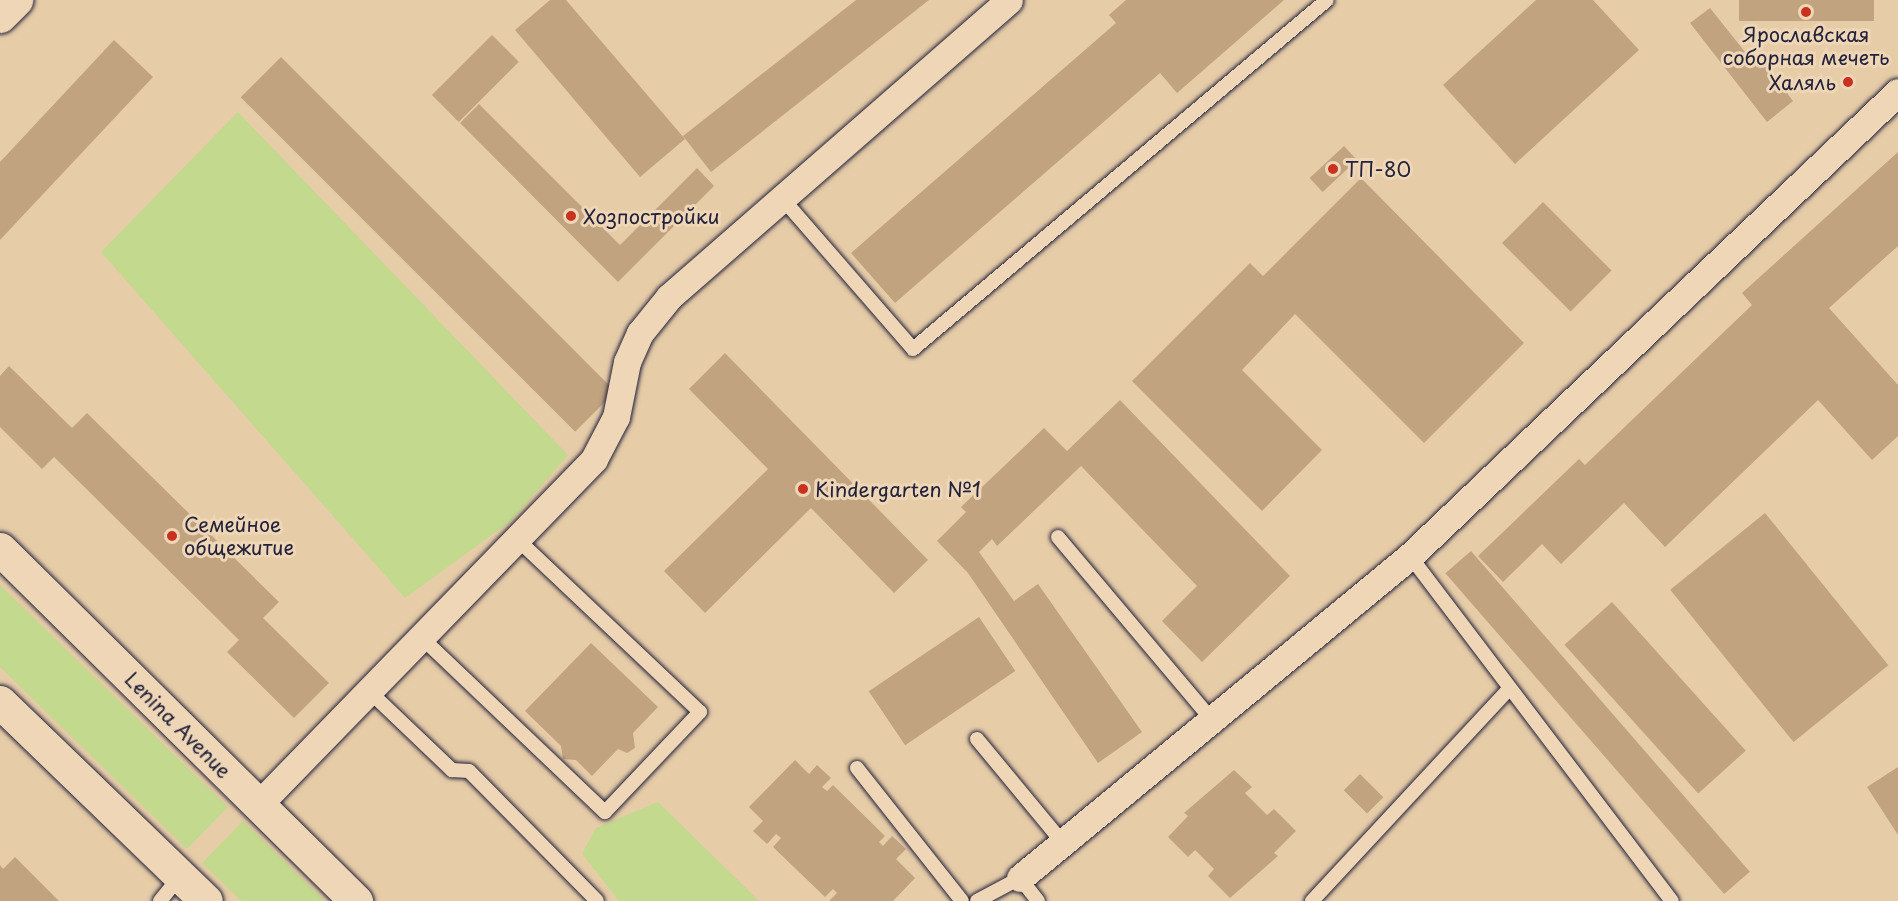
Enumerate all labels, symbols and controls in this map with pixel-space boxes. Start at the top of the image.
marker: Ярославская соборная мечеть [1799,5,1813,19]
place label: Ярославская соборная мечеть [1722,22,1890,69]
place label: Халяль [1769,70,1836,94]
marker: Халяль [1841,75,1855,89]
place label: ТП-80 [1345,157,1411,181]
marker: ТП-80 [1326,162,1340,176]
place label: Хозпостройки [583,204,720,228]
marker: Хозпостройки [564,209,578,223]
place label: Kindergarten №1 [815,477,982,501]
marker: Kindergarten №1 [796,482,810,496]
place label: Семейное общежитие [184,512,294,559]
marker: Семейное общежитие [165,529,179,543]
street label: Lenina Avenue [120,667,236,783]

